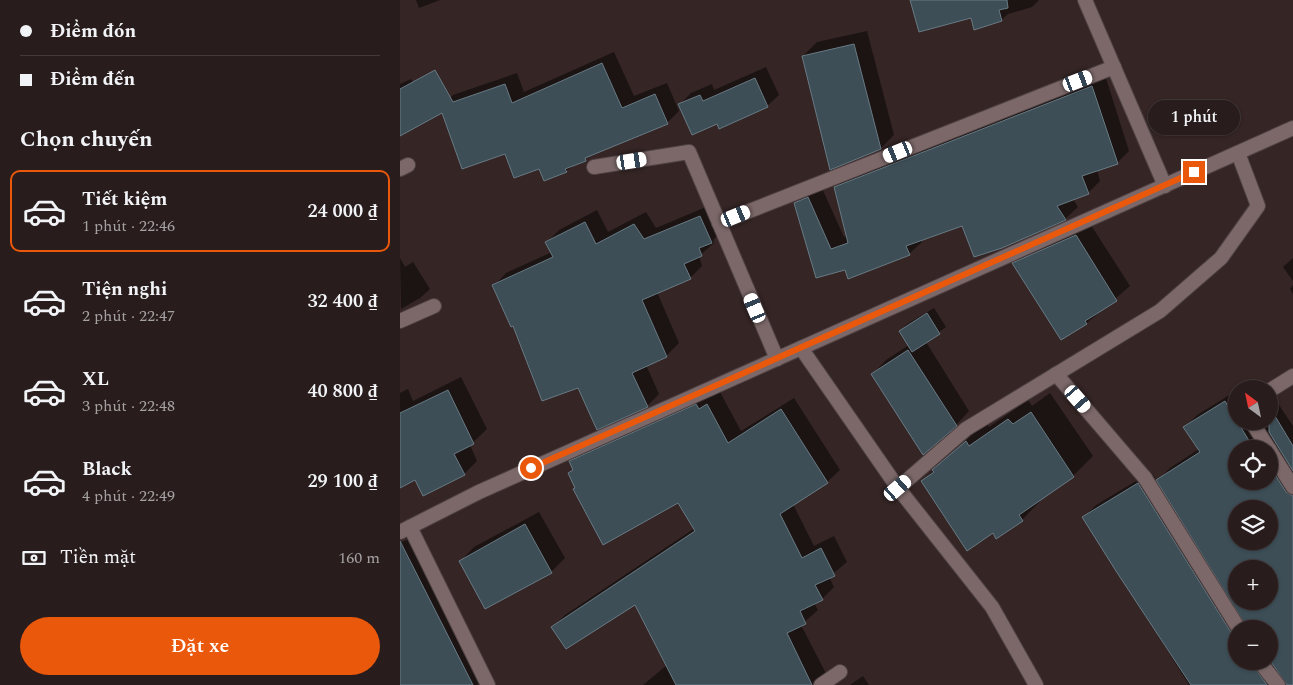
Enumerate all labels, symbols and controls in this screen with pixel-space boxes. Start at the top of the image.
text: Điểm đón [50,17,136,46]
text: Điểm đến [50,65,135,94]
car [1061,69,1094,93]
callout: 1 phút [1148,100,1240,134]
text: 1 phút [1171,105,1217,129]
text: Chọn chuyến [20,123,153,156]
car [881,139,914,165]
car [616,151,647,171]
route end [1183,161,1205,183]
text: Tiết kiệm [82,185,167,214]
icon: car [22,189,67,234]
text: 24 000 ₫ [307,197,378,226]
car [719,203,752,229]
text: 1 phút · 22:46 [82,214,175,238]
text: Tiện nghi [82,275,167,304]
icon: car [22,279,67,324]
text: 32 400 ₫ [307,287,378,316]
car [742,291,767,325]
text: 2 phút · 22:47 [82,304,175,328]
text: XL [82,365,109,394]
icon: car [22,369,67,414]
text: 40 800 ₫ [307,377,378,406]
north arrow [1228,380,1278,430]
map controls [1228,380,1278,670]
car [1062,383,1093,415]
text: 3 phút · 22:48 [82,394,175,418]
button: locate [1228,440,1278,490]
text: Black [82,455,132,484]
route start [520,457,542,479]
icon: car [22,459,67,504]
text: 29 100 ₫ [307,467,378,496]
car [881,472,914,504]
text: 4 phút · 22:49 [82,484,175,508]
button: layers [1228,500,1278,550]
text: Tiền mặt [60,543,136,572]
icon: cash [20,544,48,572]
text: 160 m [338,546,380,570]
button: + [1228,560,1278,610]
button: Đặt xe [20,617,380,675]
button: − [1228,620,1278,670]

